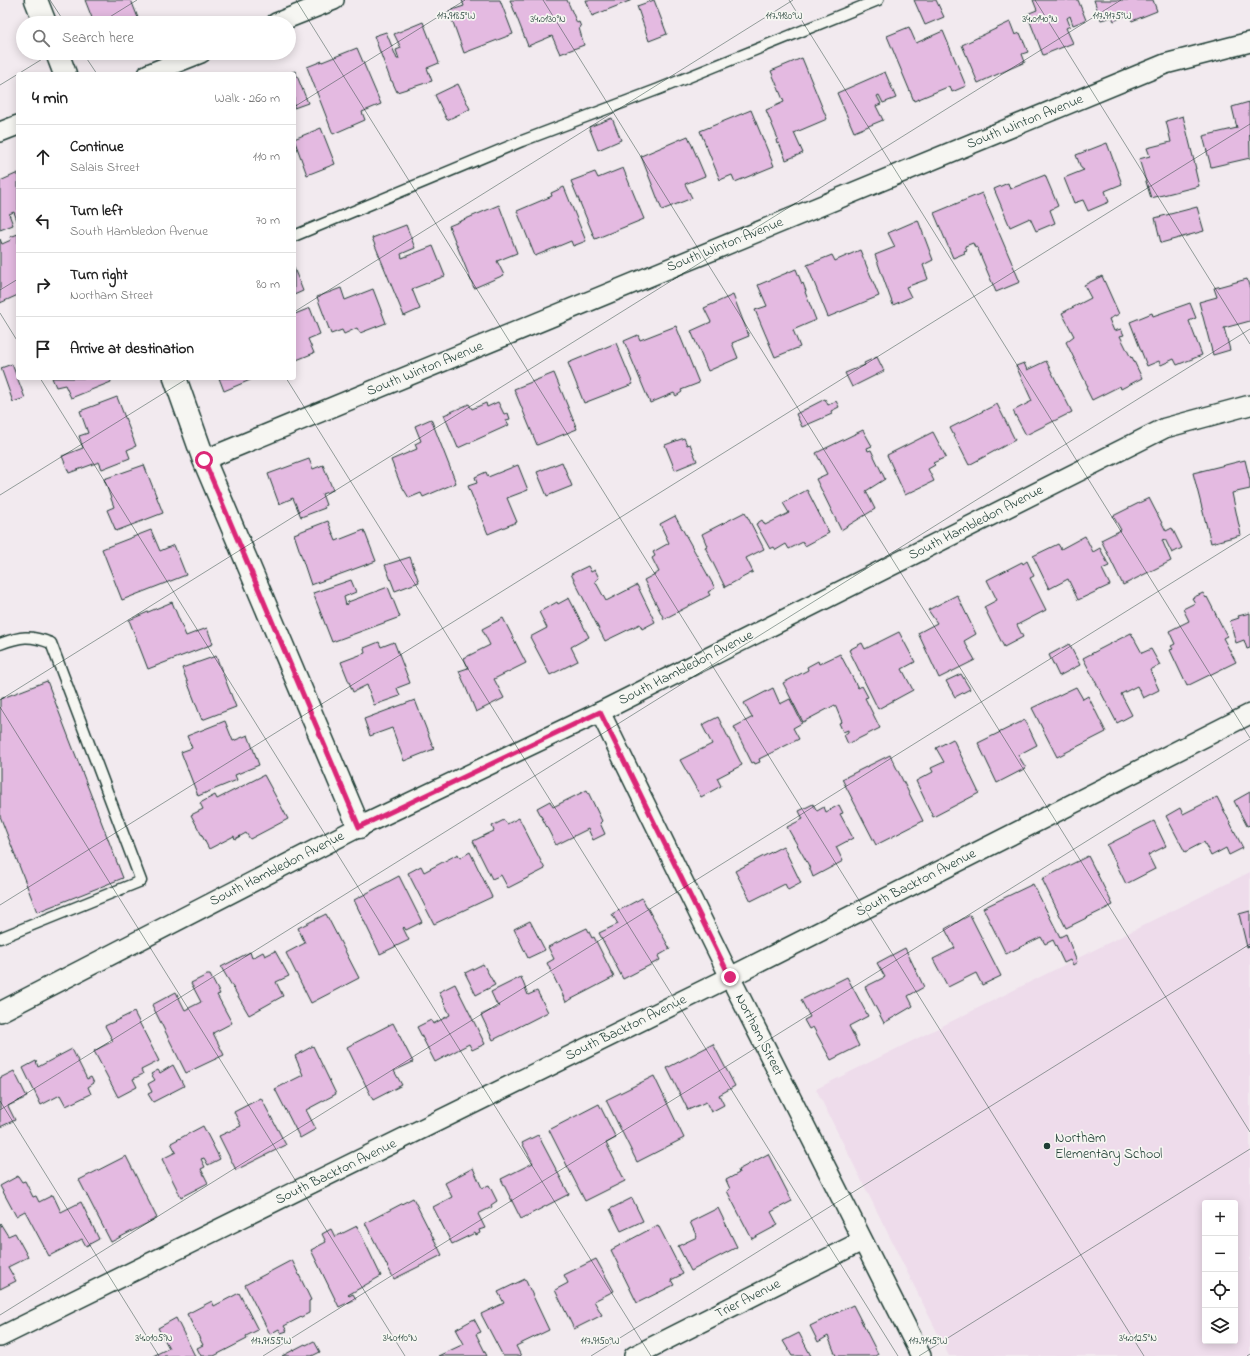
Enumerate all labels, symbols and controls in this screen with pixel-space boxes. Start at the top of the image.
text: 117.9185°W [437,9,476,24]
text: 117.9180°W [765,9,803,24]
text: 117.9175°W [1093,9,1132,24]
text: 34.0130°N [530,12,566,27]
text: 34.0140°N [1022,12,1058,27]
search box [16,16,296,60]
icon: search [30,27,52,49]
text: Search here [62,27,134,49]
text: 4 min [32,86,68,111]
text: Walk · 260 m [215,89,280,108]
street label: South Winton Avenue [963,89,1087,155]
text: Continue [70,136,124,158]
icon: ahead [32,146,54,168]
text: 110 m [253,147,280,166]
text: Salais Street [70,158,140,177]
text: Turn left [70,200,123,222]
icon: left [32,210,54,232]
text: 70 m [256,211,280,230]
street label: South Winton Avenue [663,212,787,278]
text: South Hambledon Avenue [70,222,208,241]
text: Turn right [70,264,128,286]
icon: right [32,274,54,296]
text: 80 m [256,275,280,294]
text: Northam Street [70,286,153,305]
street label: South Winton Avenue [363,336,487,402]
icon: arrive [32,338,54,360]
text: Arrive at destination [70,338,194,360]
route start [195,451,213,469]
street label: South Hambledon Avenue [905,480,1048,566]
street label: South Hambledon Avenue [615,625,758,711]
street label: South Hambledon Avenue [206,826,349,912]
street label: South Backton Avenue [852,843,981,922]
route end [721,968,739,986]
street label: South Backton Avenue [562,989,691,1067]
street label: Northam Street [729,990,789,1080]
place label: Northam Elementary School [1055,1128,1162,1166]
street label: South Backton Avenue [272,1133,401,1211]
marker: Northam Elementary School [1042,1141,1052,1151]
map controls [1202,1200,1238,1344]
button: + [1202,1200,1238,1236]
button: − [1202,1236,1238,1272]
button: locate [1202,1272,1238,1308]
street label: Trier Avenue [712,1273,785,1324]
button: layers [1202,1308,1238,1344]
text: 34.0105°N [135,1331,173,1346]
text: 34.0110°N [383,1331,418,1346]
text: 34.0125°N [1119,1331,1157,1346]
text: 117.9155°W [251,1334,292,1349]
text: 117.9150°W [580,1334,620,1349]
text: 117.9145°W [909,1334,948,1349]

